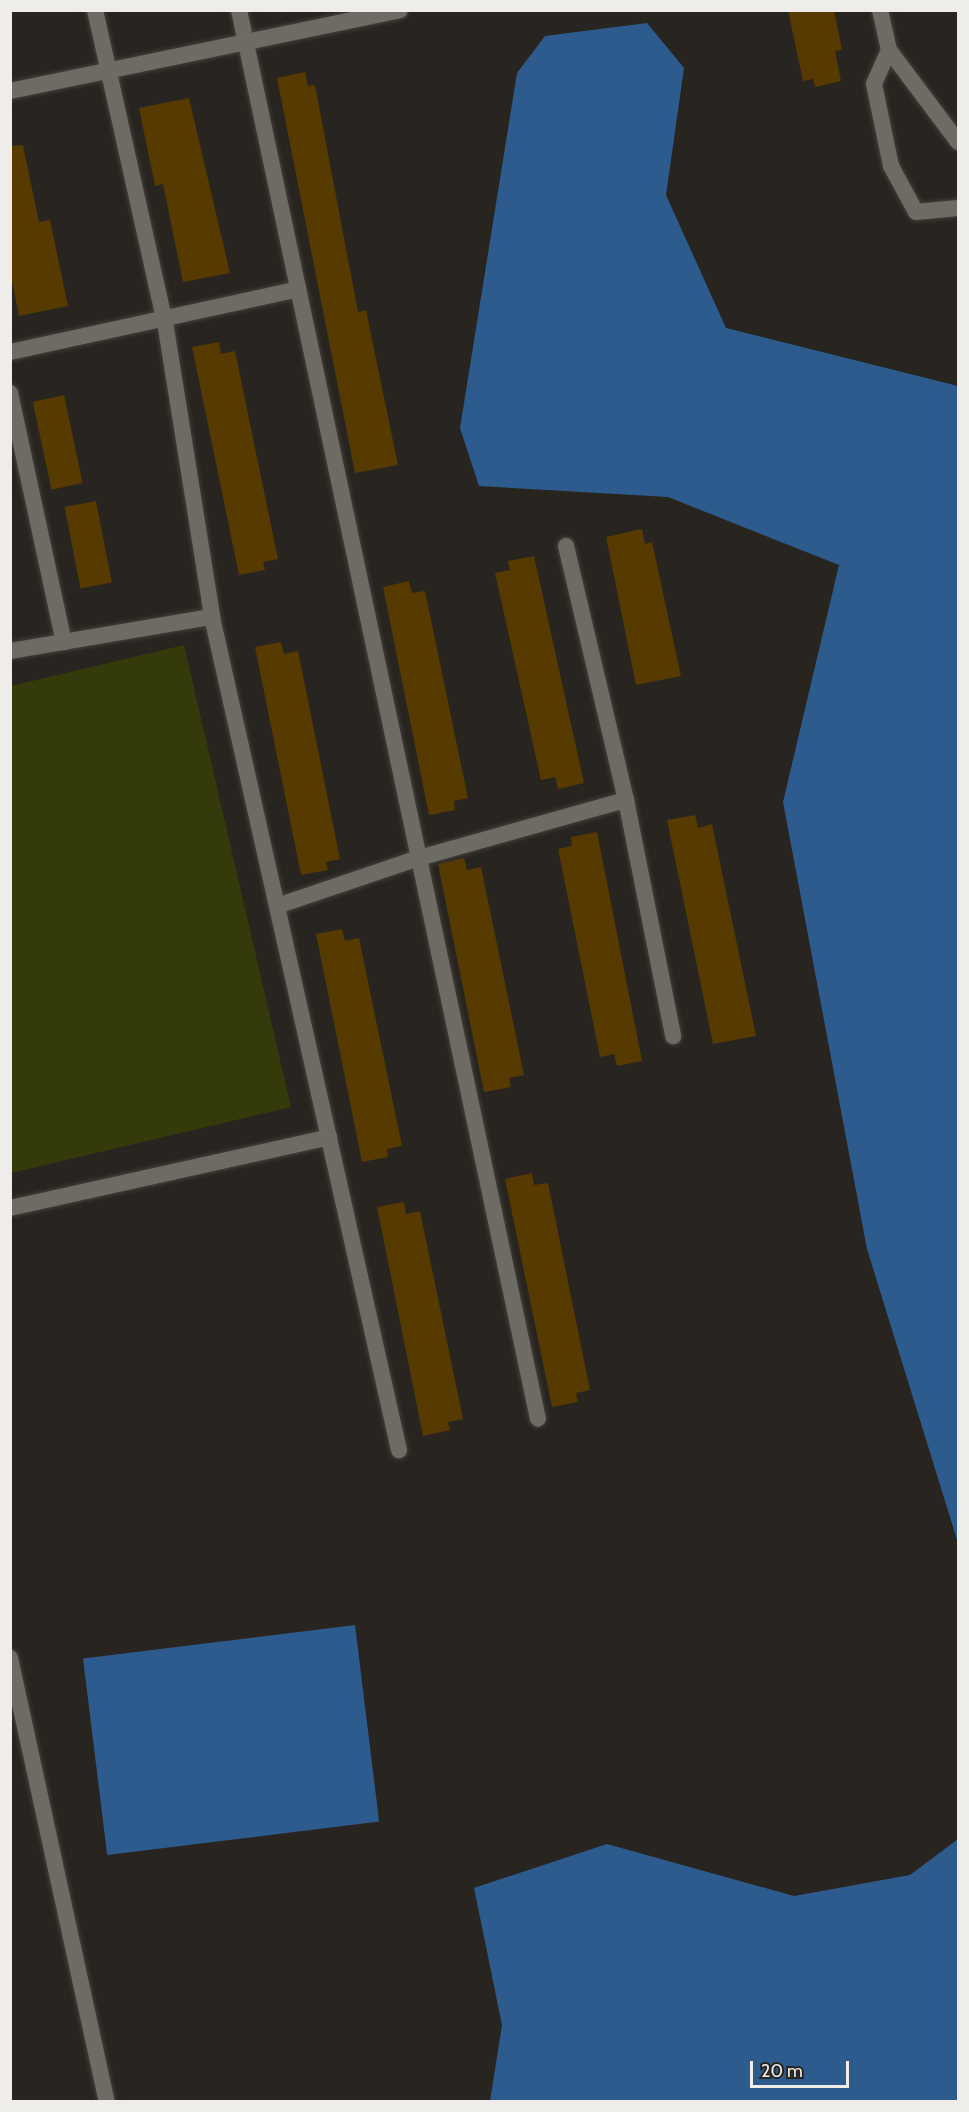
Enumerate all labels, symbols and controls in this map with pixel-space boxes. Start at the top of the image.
scale bar [753,2049,852,2087]
text: 20 m [761,2060,803,2082]

